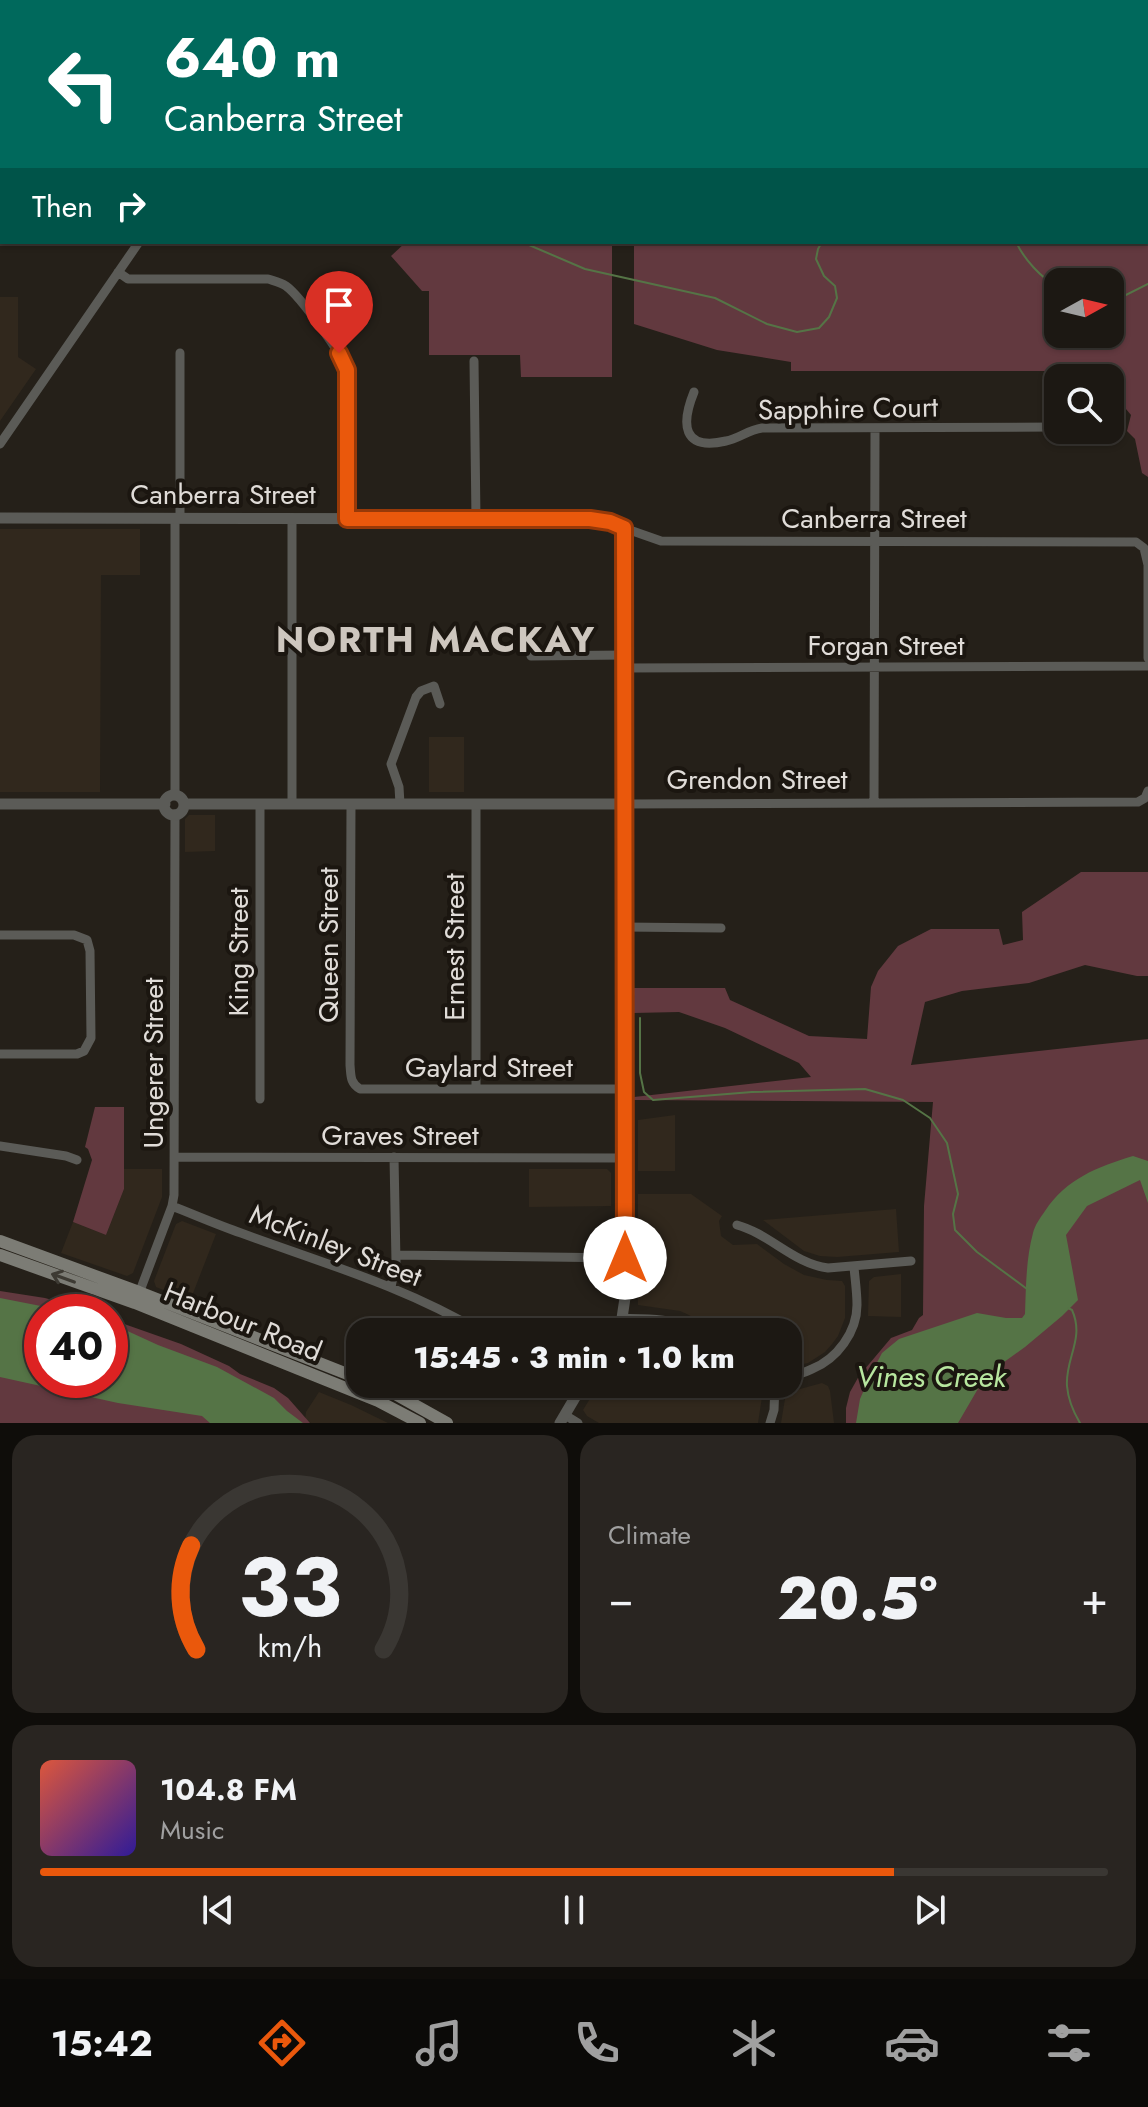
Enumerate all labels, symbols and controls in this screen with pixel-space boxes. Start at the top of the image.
text: 640 m [164,17,340,98]
icon: left [32,32,136,136]
text: Canberra Street [164,92,403,144]
icon: right [109,184,153,228]
text: Then [32,185,93,228]
north arrow [1044,268,1124,348]
map controls [1044,268,1124,444]
pin [305,271,373,353]
icon: arrive [317,283,361,327]
button: search [1044,364,1124,444]
street label: Sapphire Court [758,386,939,431]
street label: Canberra Street [130,474,316,515]
street label: Canberra Street [781,498,967,539]
district label: NORTH MACKAY [276,613,596,665]
street label: Forgan Street [808,625,965,666]
street label: Grendon Street [666,759,848,800]
street label: Queen Street [308,867,349,1023]
street label: Ernest Street [434,873,475,1021]
street label: King Street [218,887,259,1016]
street label: Ungerer Street [133,977,174,1149]
street label: Gaylard Street [405,1047,573,1088]
street label: Graves Street [321,1115,479,1156]
street label: McKinley Street [244,1194,428,1297]
position arrow [583,1216,667,1300]
one-way arrow [51,1270,76,1284]
street label: Harbour Road [158,1271,328,1372]
speed limit sign: 40 [24,1294,128,1398]
text: 15:45 · 3 min · 1.0 km [413,1336,735,1379]
water label: Vines Creek [856,1355,1007,1398]
text: Climate [608,1516,691,1554]
text: 33 [238,1527,342,1647]
text: 20.5° [778,1555,937,1642]
text: − [608,1567,634,1631]
text: + [1081,1567,1108,1631]
text: km/h [258,1626,322,1668]
text: 104.8 FM [160,1768,297,1811]
text: Music [160,1811,224,1849]
icon: previous [196,1888,240,1932]
icon: pause [552,1888,596,1932]
icon: next [908,1888,952,1932]
icon: directions [254,2015,310,2071]
icon: music [411,2015,467,2071]
icon: phone [569,2015,625,2071]
icon: climate [726,2015,782,2071]
icon: car [884,2015,940,2071]
icon: filters [1041,2015,1097,2071]
text: 15:42 [51,2017,153,2069]

